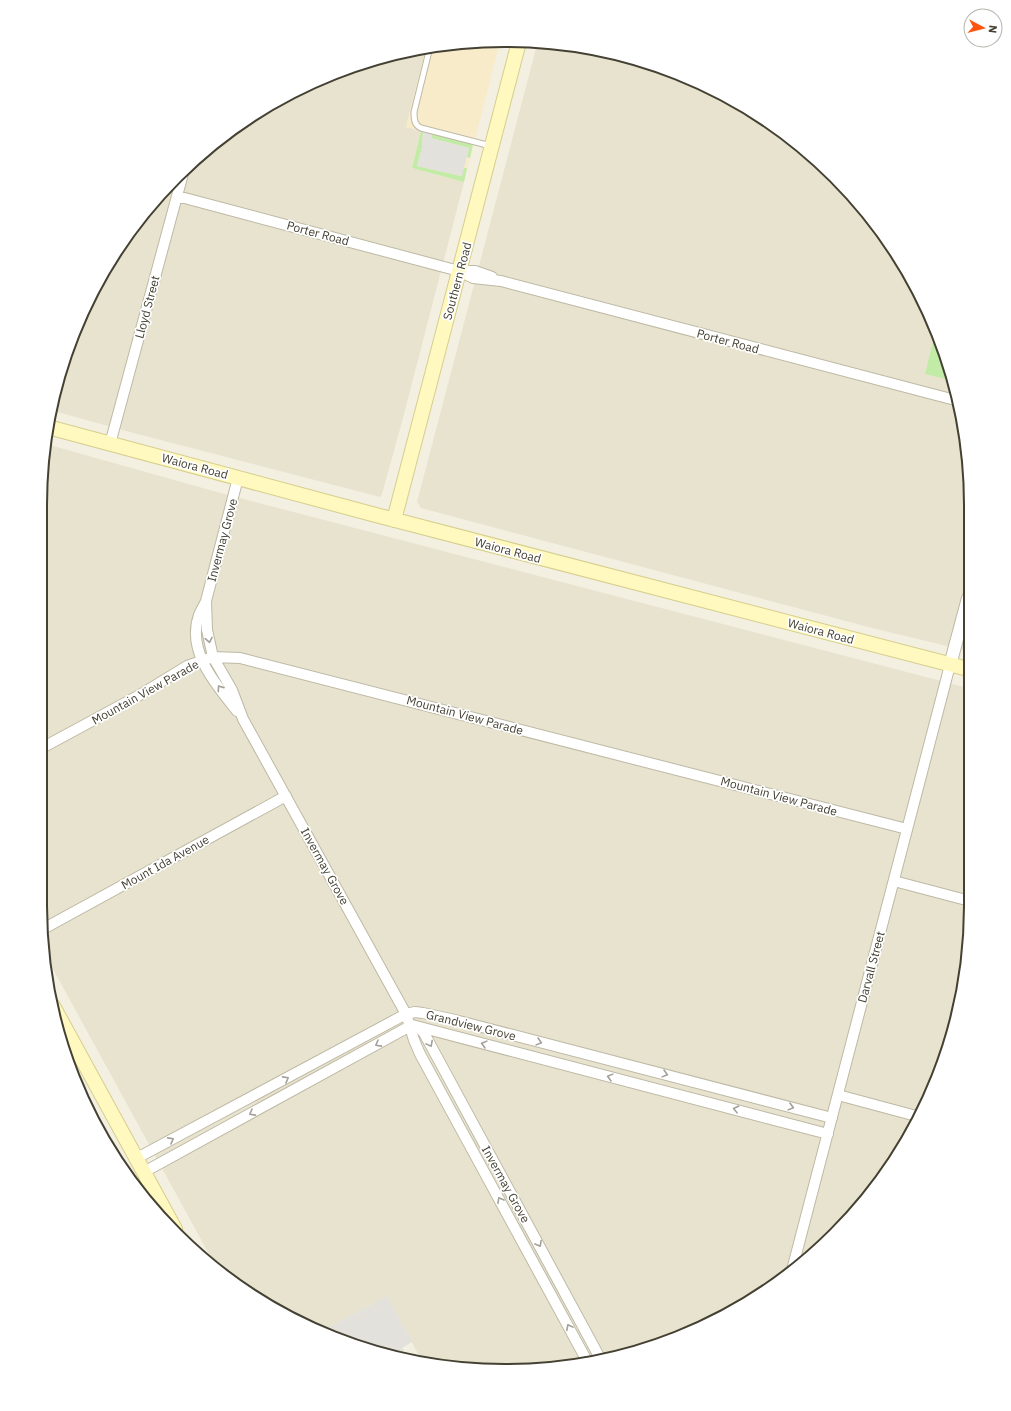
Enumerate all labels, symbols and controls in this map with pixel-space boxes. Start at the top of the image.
north arrow [963,8,1003,48]
text: N [985,24,1000,34]
street label: Porter Road [285,218,351,248]
street label: Southern Road [439,241,475,321]
street label: Lloyd Street [131,274,163,340]
street label: Porter Road [695,326,761,356]
street label: Waiora Road [160,450,230,482]
street label: Invermay Grove [204,496,240,583]
street label: Waiora Road [473,534,543,566]
street label: Waiora Road [786,615,856,647]
one-way arrow [205,637,213,643]
street label: Mountain View Parade [89,656,202,728]
one-way arrow [217,685,224,692]
street label: Mountain View Parade [405,692,525,738]
street label: Mountain View Parade [719,773,839,819]
street label: Invermay Grove [298,825,353,907]
street label: Mount Ida Avenue [118,831,212,892]
street label: Darvall Street [854,930,888,1004]
street label: Grandview Grove [425,1007,518,1044]
one-way arrow [536,1037,542,1045]
one-way arrow [375,1039,382,1047]
one-way arrow [425,1040,433,1047]
one-way arrow [481,1040,488,1049]
one-way arrow [662,1070,668,1078]
one-way arrow [607,1073,614,1082]
one-way arrow [282,1076,289,1084]
one-way arrow [787,1102,794,1111]
one-way arrow [733,1106,739,1114]
one-way arrow [248,1108,256,1116]
one-way arrow [167,1137,174,1145]
street label: Invermay Grove [479,1143,534,1225]
one-way arrow [497,1197,505,1205]
one-way arrow [534,1240,541,1248]
one-way arrow [566,1324,574,1331]

